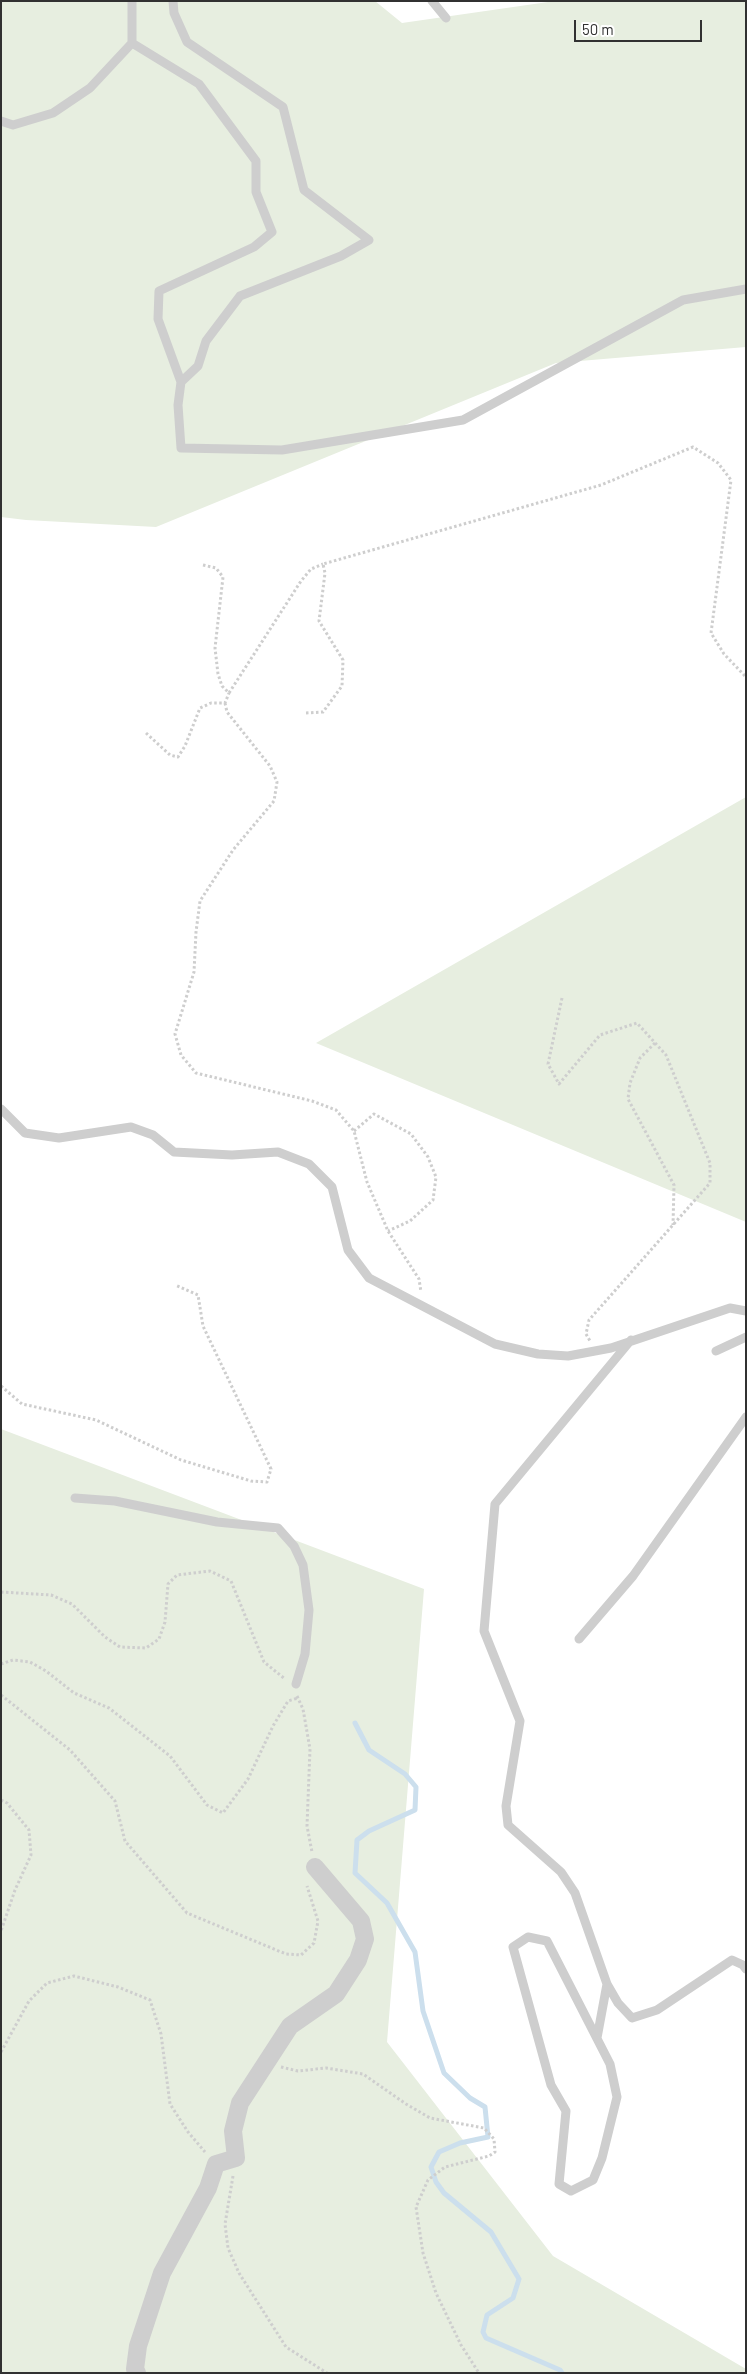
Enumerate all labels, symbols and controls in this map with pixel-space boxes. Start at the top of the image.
scale bar [577,10,704,42]
text: 50 m [582,20,614,38]

